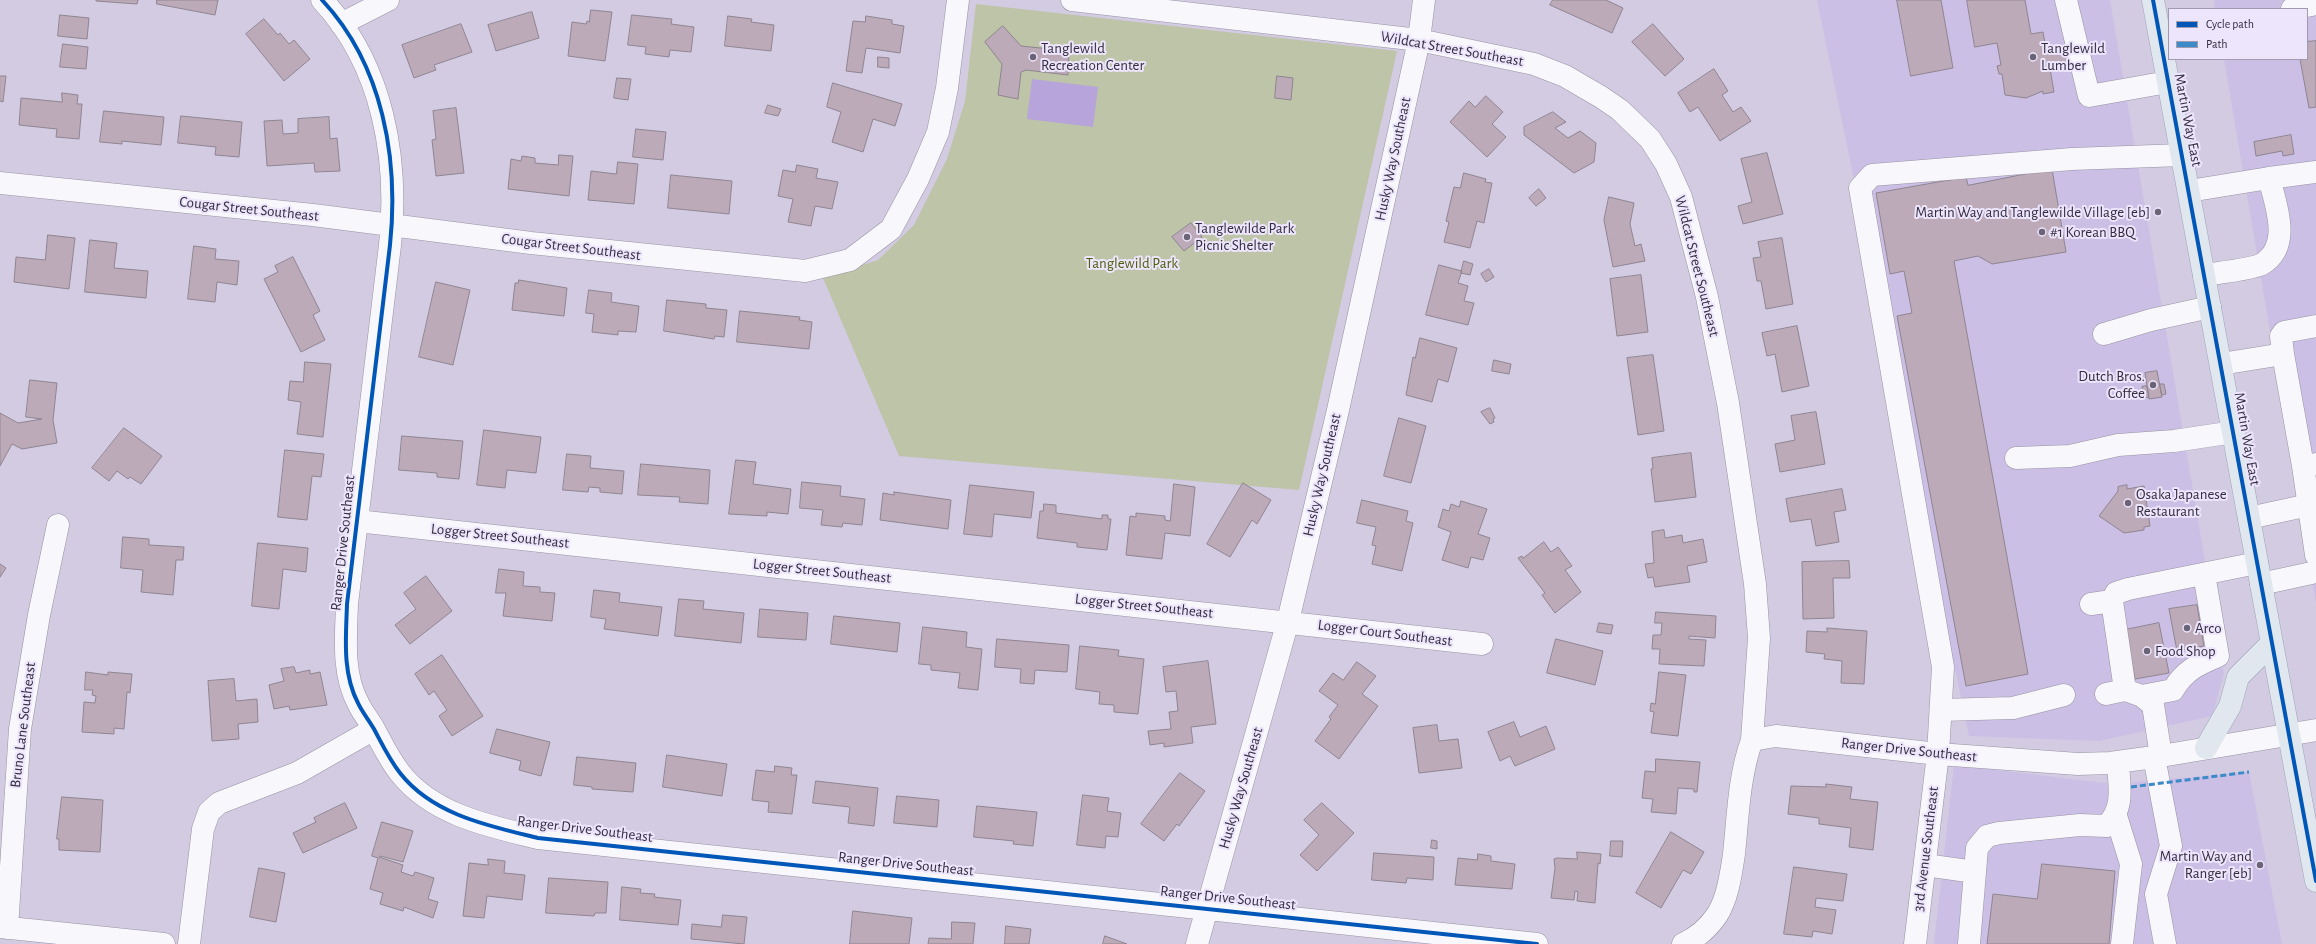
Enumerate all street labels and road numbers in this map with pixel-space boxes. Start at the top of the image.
street label: Wildcat Street Southeast [1379,28,1525,70]
street label: Martin Way East [2170,72,2206,168]
street label: Husky Way Southeast [1371,96,1415,222]
street label: Cougar Street Southeast [178,193,320,225]
street label: Wildcat Street Southeast [1671,194,1723,338]
street label: Cougar Street Southeast [500,230,642,264]
street label: Martin Way East [2230,391,2264,487]
street label: Husky Way Southeast [1299,412,1345,538]
street label: Ranger Drive Southeast [327,474,359,612]
street label: Logger Street Southeast [430,520,570,552]
street label: Logger Street Southeast [752,555,892,587]
street label: Logger Street Southeast [1074,590,1214,622]
street label: Logger Court Southeast [1317,616,1453,650]
street label: Bruno Lane Southeast [6,661,40,789]
street label: Husky Way Southeast [1215,725,1267,851]
street label: Ranger Drive Southeast [1840,734,1978,766]
street label: 3rd Avenue Southeast [1909,785,1943,913]
street label: Ranger Drive Southeast [516,812,654,846]
street label: Ranger Drive Southeast [837,848,975,880]
street label: Ranger Drive Southeast [1159,882,1297,914]

